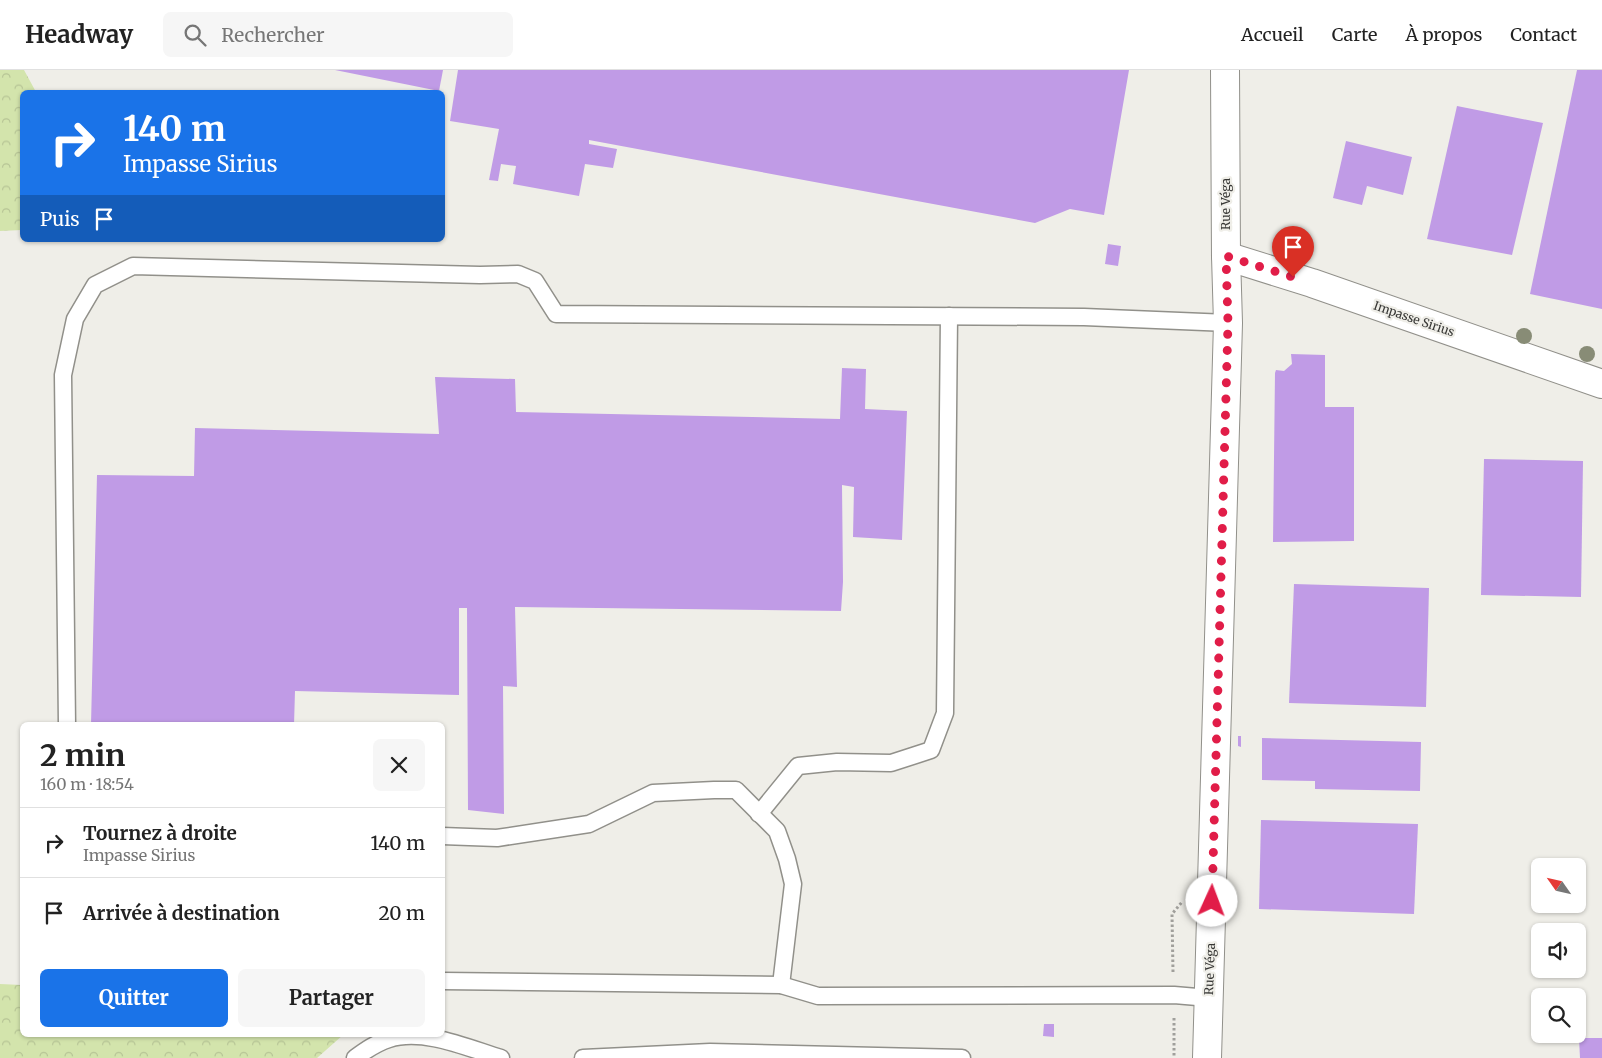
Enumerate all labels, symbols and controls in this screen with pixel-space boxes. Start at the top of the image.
search box [163,12,513,57]
text: Headway [25,19,133,50]
icon: search [181,21,209,49]
text: Rechercher [221,23,325,47]
text: Accueil [1241,23,1304,46]
text: Carte [1332,23,1377,46]
text: À propos [1405,23,1482,46]
text: Contact [1510,23,1577,46]
text: 140 m [123,107,226,151]
icon: right [40,110,105,175]
text: Impasse Sirius [123,150,278,178]
street label: Rue Véga [1218,177,1233,230]
icon: arrive [90,205,118,233]
text: Puis [40,207,80,231]
pin [1272,226,1314,277]
icon: arrive [1279,233,1307,261]
street label: Impasse Sirius [1372,298,1457,339]
text: 2 min [40,736,125,774]
button: close [373,739,425,791]
text: 160 m · 18:54 [40,774,134,794]
text: Tournez à droite [83,821,237,845]
icon: right [40,829,68,857]
text: 140 m [370,831,425,855]
text: Impasse Sirius [83,845,195,865]
north arrow [1531,858,1586,912]
map controls [1531,858,1586,1043]
position arrow [1185,874,1237,926]
icon: arrive [40,899,68,927]
text: Arrivée à destination [83,901,280,925]
text: 20 m [378,901,425,925]
button: sound [1531,923,1586,978]
street label: Rue Véga [1201,942,1218,995]
button: Quitter [40,969,228,1027]
button: Partager [238,969,425,1027]
button: search [1531,988,1586,1043]

